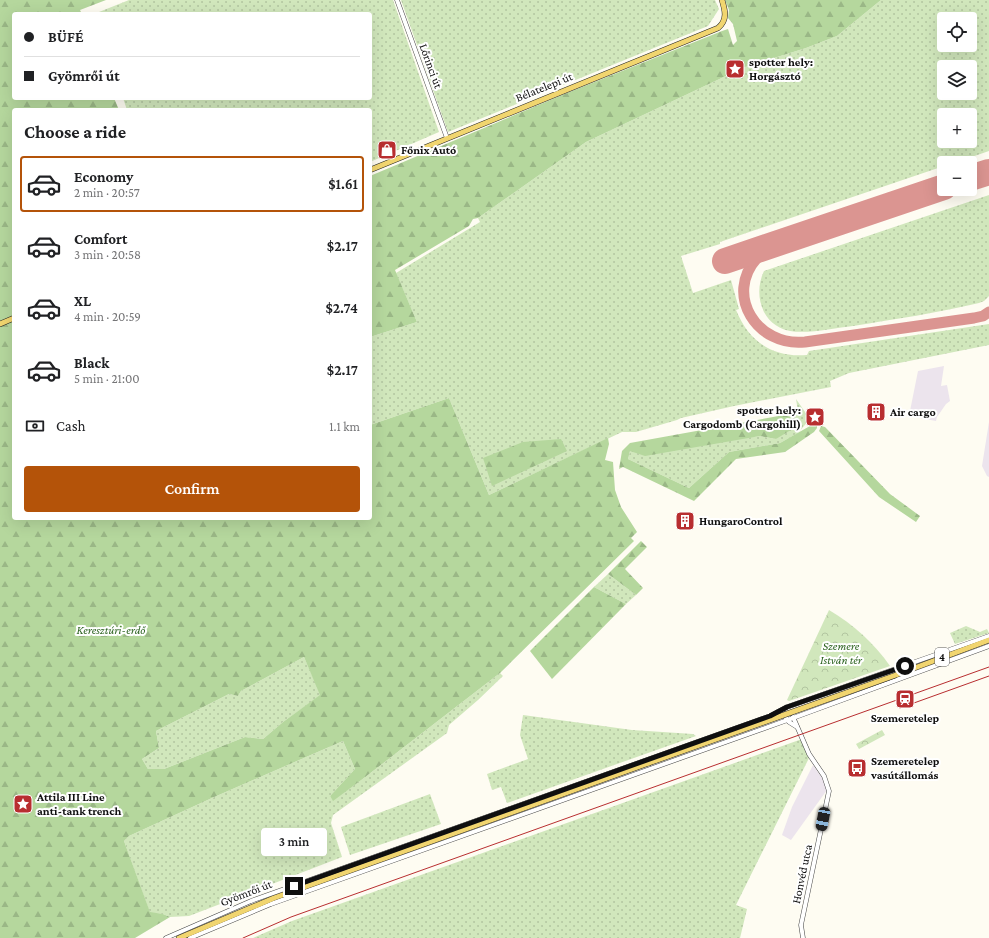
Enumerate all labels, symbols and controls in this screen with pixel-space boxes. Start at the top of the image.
map controls [937,12,977,196]
button: locate [937,12,977,52]
text: BÜFÉ [48,29,84,45]
street label: Lőrinci út [416,42,446,91]
place label: spotter hely: Horgásztó [749,55,813,83]
place icon: spotter hely: Horgásztó [724,58,746,80]
button: layers [937,60,977,100]
text: Gyömrői út [48,68,120,84]
street label: Bélatelepi út [513,69,575,105]
button: + [937,108,977,148]
text: Choose a ride [24,122,126,142]
shop icon: Főnix Autó [376,139,398,161]
place label: Főnix Autó [401,143,456,157]
button: − [937,156,977,196]
icon: car [26,166,62,202]
text: Economy [74,169,133,185]
text: $1.61 [328,176,358,192]
text: 2 min · 20:57 [74,185,140,200]
icon: car [26,228,62,264]
text: Comfort [74,231,128,247]
text: $2.17 [327,238,358,254]
text: 3 min · 20:58 [74,247,141,262]
icon: car [26,290,62,326]
text: XL [74,293,91,309]
text: $2.74 [325,300,358,316]
text: 4 min · 20:59 [74,309,141,324]
icon: car [26,352,62,388]
text: Black [74,355,109,371]
text: $2.17 [327,362,358,378]
text: 5 min · 21:00 [74,371,140,386]
building icon: Air cargo [865,401,887,423]
place label: spotter hely: Cargodomb (Cargohill) [683,403,801,431]
place label: Air cargo [889,405,936,419]
place icon: spotter hely: Cargodomb (Cargohill) [804,406,826,428]
icon: cash [24,415,46,437]
text: Cash [56,418,86,434]
text: 1.1 km [329,419,360,434]
button: Confirm [24,466,360,512]
building icon: HungaroControl [674,510,696,532]
place label: HungaroControl [699,514,783,528]
park label: Keresztúri-erdő [77,623,146,637]
park label: Szemere István tér [820,639,863,667]
road number: 4 [935,648,949,666]
route start [896,657,914,675]
station icon: Szemeretelep [894,688,916,710]
place label: Szemeretelep [871,711,940,725]
place label: Szemeretelep vasútállomás [870,754,940,782]
bus stop icon: Szemeretelep vasútállomás [846,757,868,779]
place label: Attila III Line anti-tank trench [36,790,122,818]
place icon: Attila III Line anti-tank trench [12,793,34,815]
car [815,806,831,832]
callout: 3 min [261,828,327,856]
text: 3 min [279,834,309,849]
street label: Honvéd utca [789,843,815,905]
street label: Gyömrői út [218,876,275,909]
route end [285,877,303,895]

